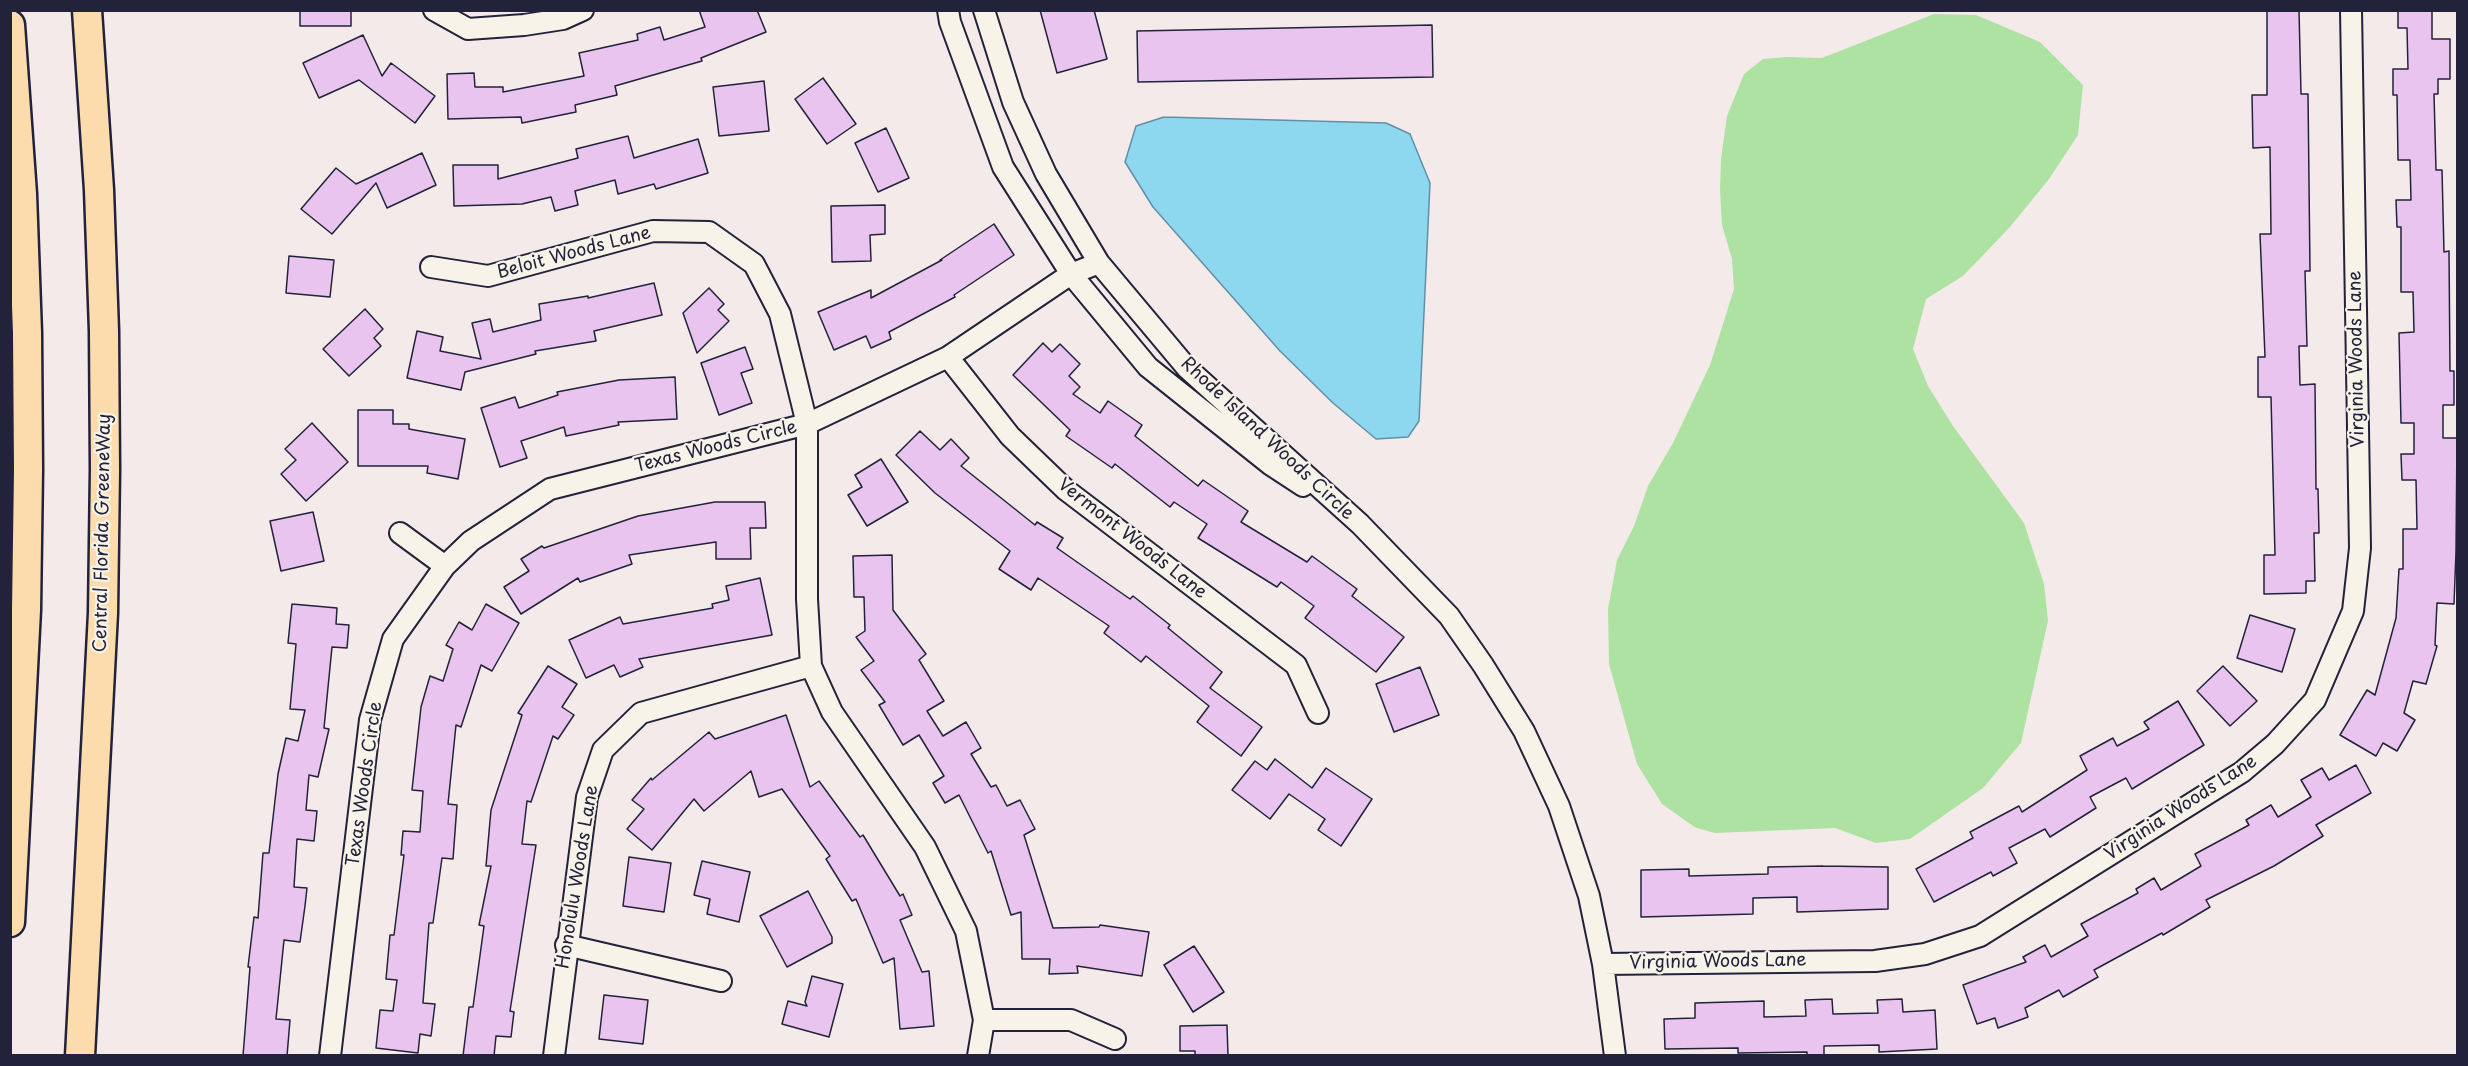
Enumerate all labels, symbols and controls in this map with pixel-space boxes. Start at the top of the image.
street label: Beloit Woods Lane [495,222,653,284]
street label: Virginia Woods Lane [2345,270,2369,448]
street label: Rhode Island Woods Circle [1176,353,1358,525]
street label: Central Florida GreeneWay [90,413,116,653]
street label: Texas Woods Circle [633,416,799,478]
street label: Vermont Woods Lane [1053,474,1211,604]
street label: Texas Woods Circle [343,700,387,868]
street label: Virginia Woods Lane [2101,751,2261,865]
street label: Honolulu Woods Lane [553,784,603,970]
street label: Virginia Woods Lane [1629,950,1807,974]

